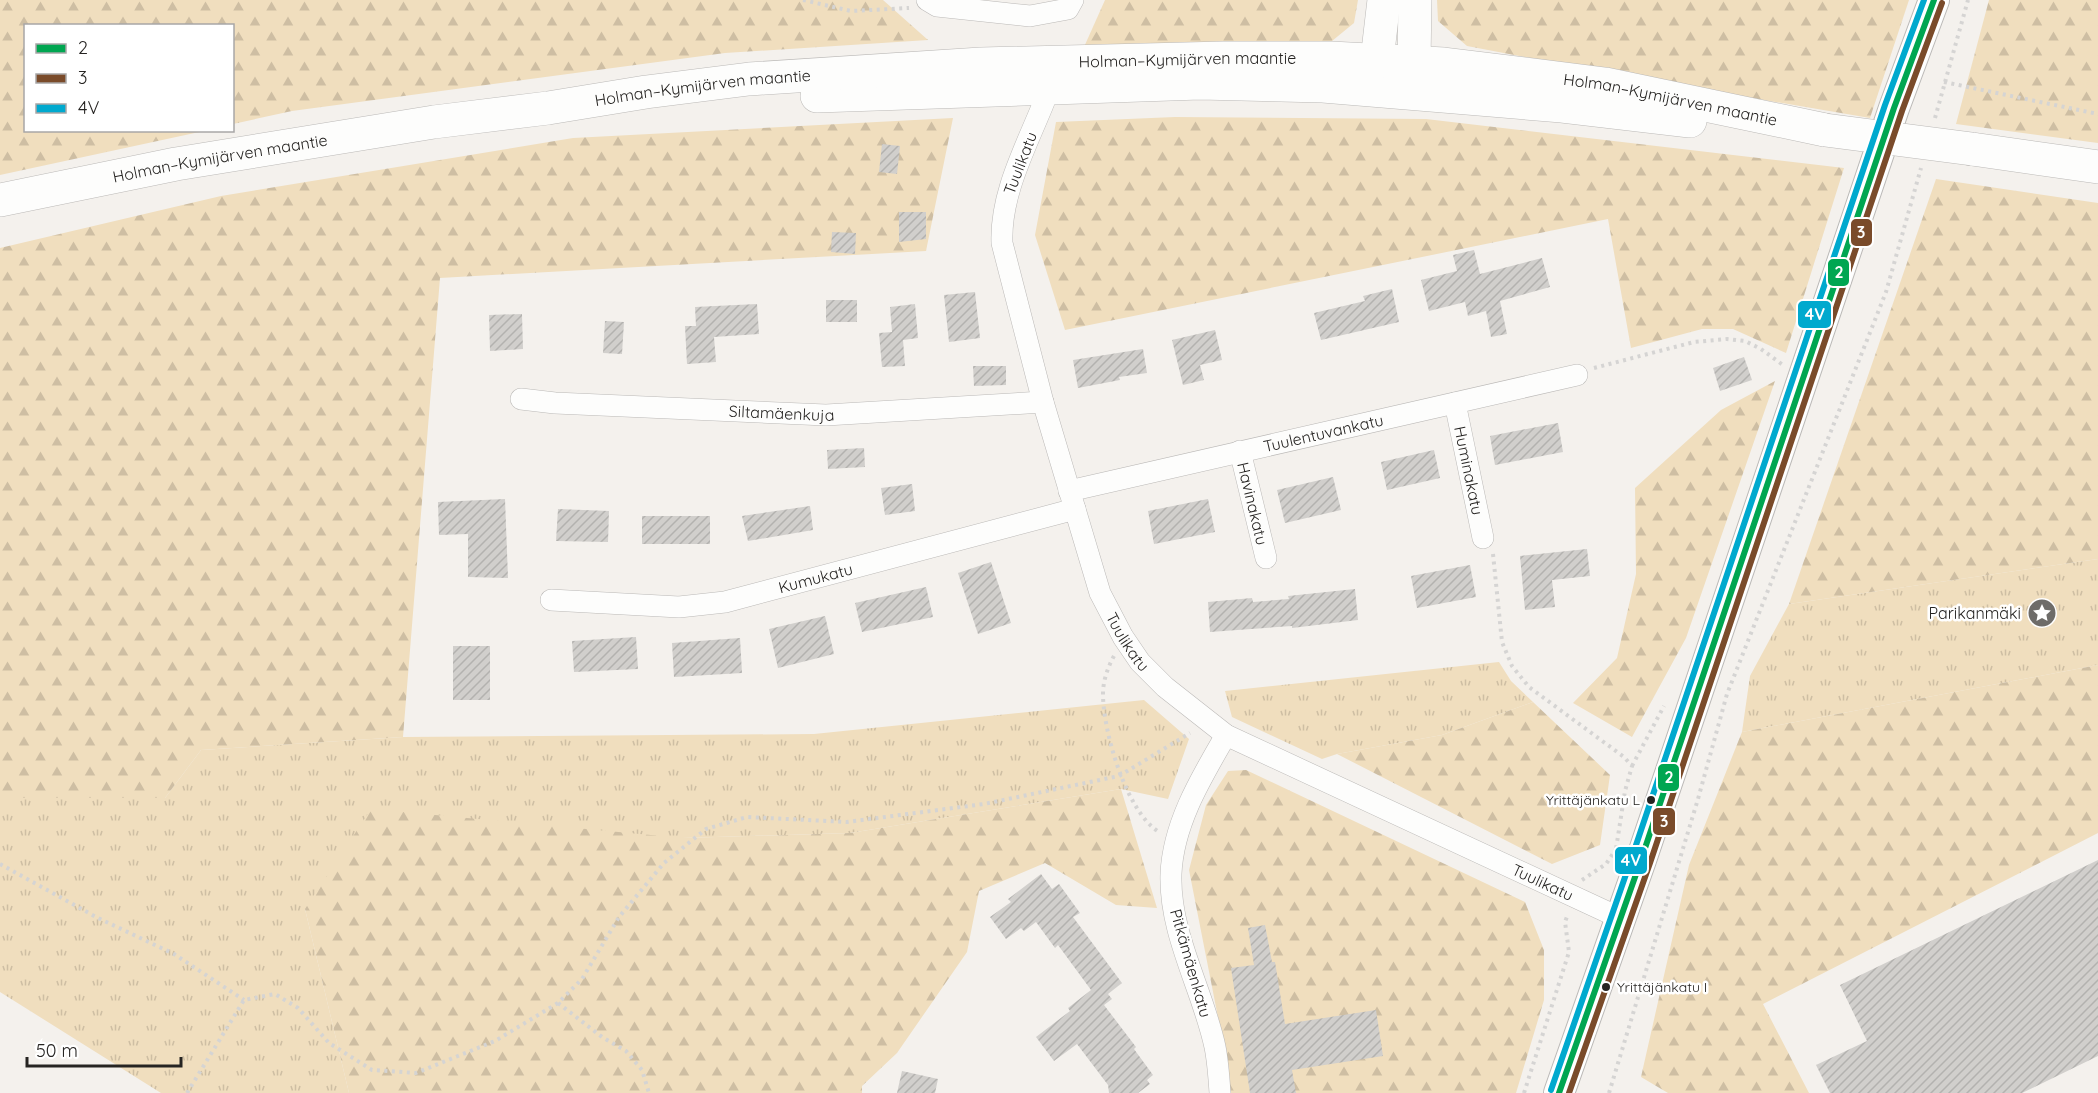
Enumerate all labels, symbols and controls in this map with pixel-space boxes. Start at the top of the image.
legend [24,24,234,132]
text: 2 [78,36,88,59]
street label: Holman–Kymijärven maantie [1078,48,1296,72]
street label: Holman–Kymijärven maantie [593,65,811,110]
text: 3 [78,66,87,89]
street label: Holman–Kymijärven maantie [1562,69,1779,130]
text: 4V [78,96,99,119]
street label: Tuulikatu [999,129,1041,197]
street label: Holman–Kymijärven maantie [111,130,329,187]
line badge: 3 [1850,218,1873,247]
text: 3 [1857,222,1865,242]
line badge: 2 [1827,258,1850,287]
text: 2 [1834,262,1844,282]
line badge: 4V [1797,300,1832,329]
text: 4V [1805,304,1825,324]
street label: Siltamäenkuja [728,401,835,425]
street label: Tuulentuvankatu [1262,410,1385,456]
street label: Huminakatu [1450,424,1488,517]
street label: Havinakatu [1233,460,1272,547]
street label: Kumukatu [776,559,855,597]
place icon: Parikanmäki [2026,597,2058,629]
place label: Parikanmäki [1929,603,2021,623]
street label: Tuulikatu [1102,609,1154,676]
line badge: 2 [1657,763,1680,792]
text: 2 [1664,767,1674,787]
place label: Yrittäjänkatu L [1546,791,1641,809]
marker: Yrittäjänkatu L [1645,794,1657,806]
line badge: 3 [1652,807,1676,836]
text: 3 [1660,811,1668,831]
line badge: 4V [1614,846,1648,875]
text: 4V [1621,850,1641,870]
street label: Tuulikatu [1509,859,1577,905]
street label: Pitkämäenkatu [1166,906,1216,1020]
place label: Yrittäjänkatu I [1617,978,1707,996]
marker: Yrittäjänkatu I [1600,981,1612,993]
scale bar [27,1030,182,1068]
text: 50 m [36,1039,78,1062]

